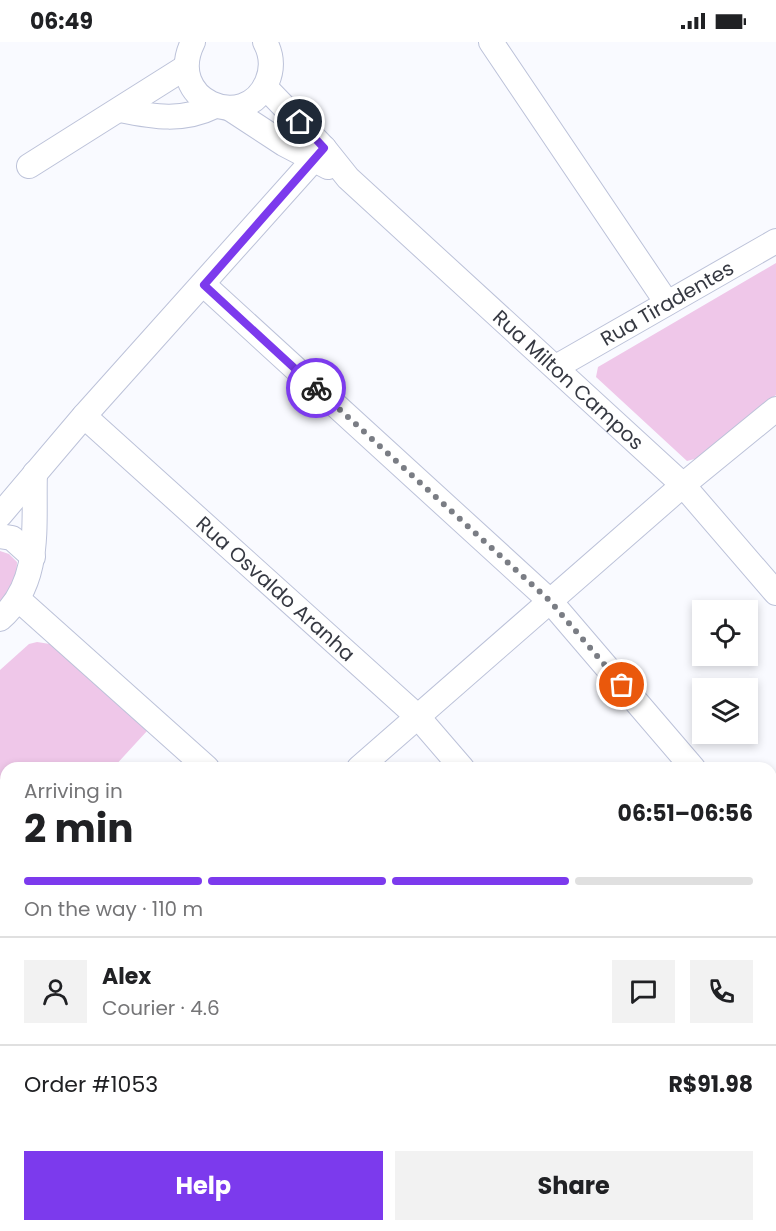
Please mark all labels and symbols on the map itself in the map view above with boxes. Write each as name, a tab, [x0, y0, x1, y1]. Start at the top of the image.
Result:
pin	[274, 96, 325, 147]
street label: Rua Tiradentes	[595, 254, 739, 353]
street label: Rua Milton Campos	[487, 303, 650, 456]
courier	[286, 358, 346, 418]
street label: Rua Osvaldo Aranha	[190, 510, 361, 668]
pin	[596, 659, 647, 710]

